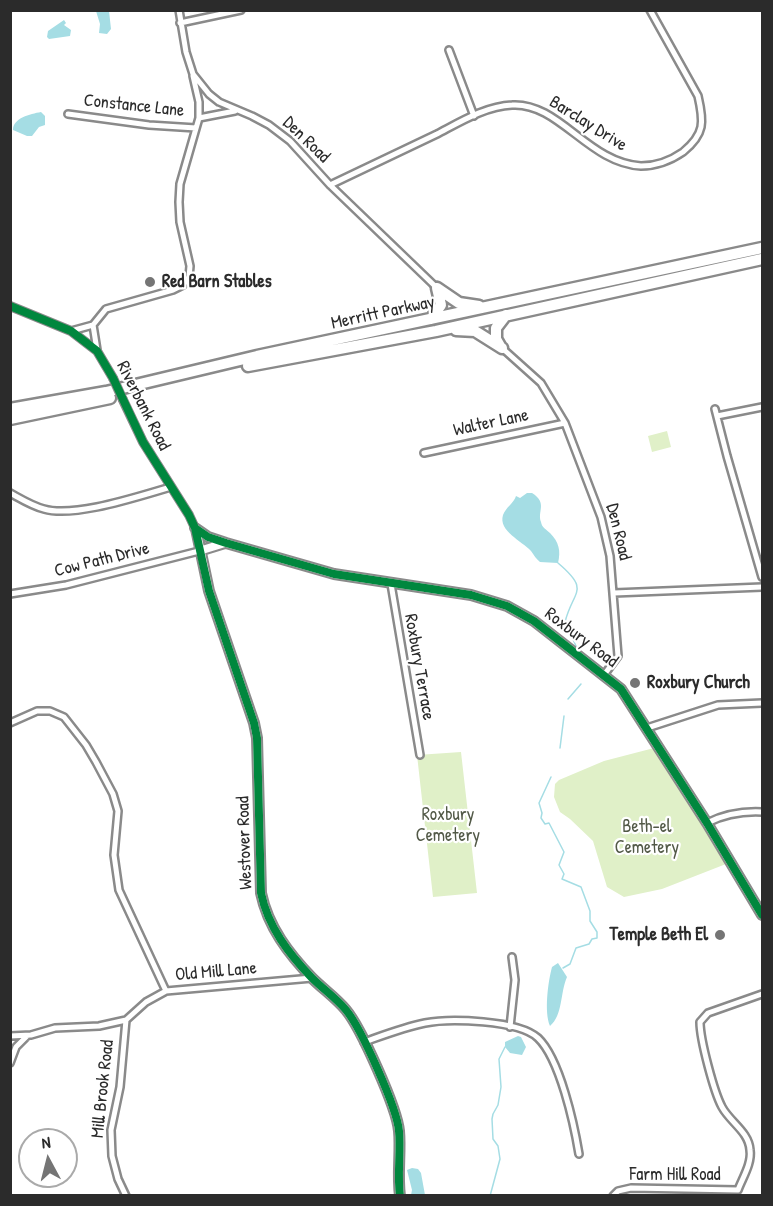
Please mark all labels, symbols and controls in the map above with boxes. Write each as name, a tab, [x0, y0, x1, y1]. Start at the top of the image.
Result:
street label: Constance Lane	[83, 90, 185, 122]
street label: Barclay Drive	[545, 92, 631, 156]
street label: Den Road	[278, 112, 334, 168]
place label: Red Barn Stables	[162, 271, 272, 293]
marker: Red Barn Stables	[143, 275, 157, 289]
street label: Merritt Parkway	[329, 291, 437, 335]
street label: Riverbank Road	[111, 358, 175, 454]
street label: Walter Lane	[451, 404, 531, 442]
street label: Den Road	[601, 501, 635, 563]
street label: Cow Path Drive	[52, 538, 152, 582]
street label: Roxbury Road	[540, 603, 622, 673]
street label: Roxbury Terrace	[399, 612, 439, 722]
place label: Roxbury Church	[647, 672, 750, 694]
marker: Roxbury Church	[628, 676, 642, 690]
street label: Westover Road	[233, 796, 257, 890]
park label: Roxbury Cemetery	[416, 804, 480, 846]
park label: Beth-el Cemetery	[615, 816, 679, 858]
place label: Temple Beth El	[609, 924, 708, 946]
marker: Temple Beth El	[713, 928, 727, 942]
street label: Old Mill Lane	[174, 958, 258, 986]
street label: Mill Brook Road	[87, 1039, 119, 1139]
north arrow	[18, 1128, 78, 1188]
text: N	[40, 1131, 52, 1154]
street label: Farm Hill Road	[630, 1164, 720, 1186]

